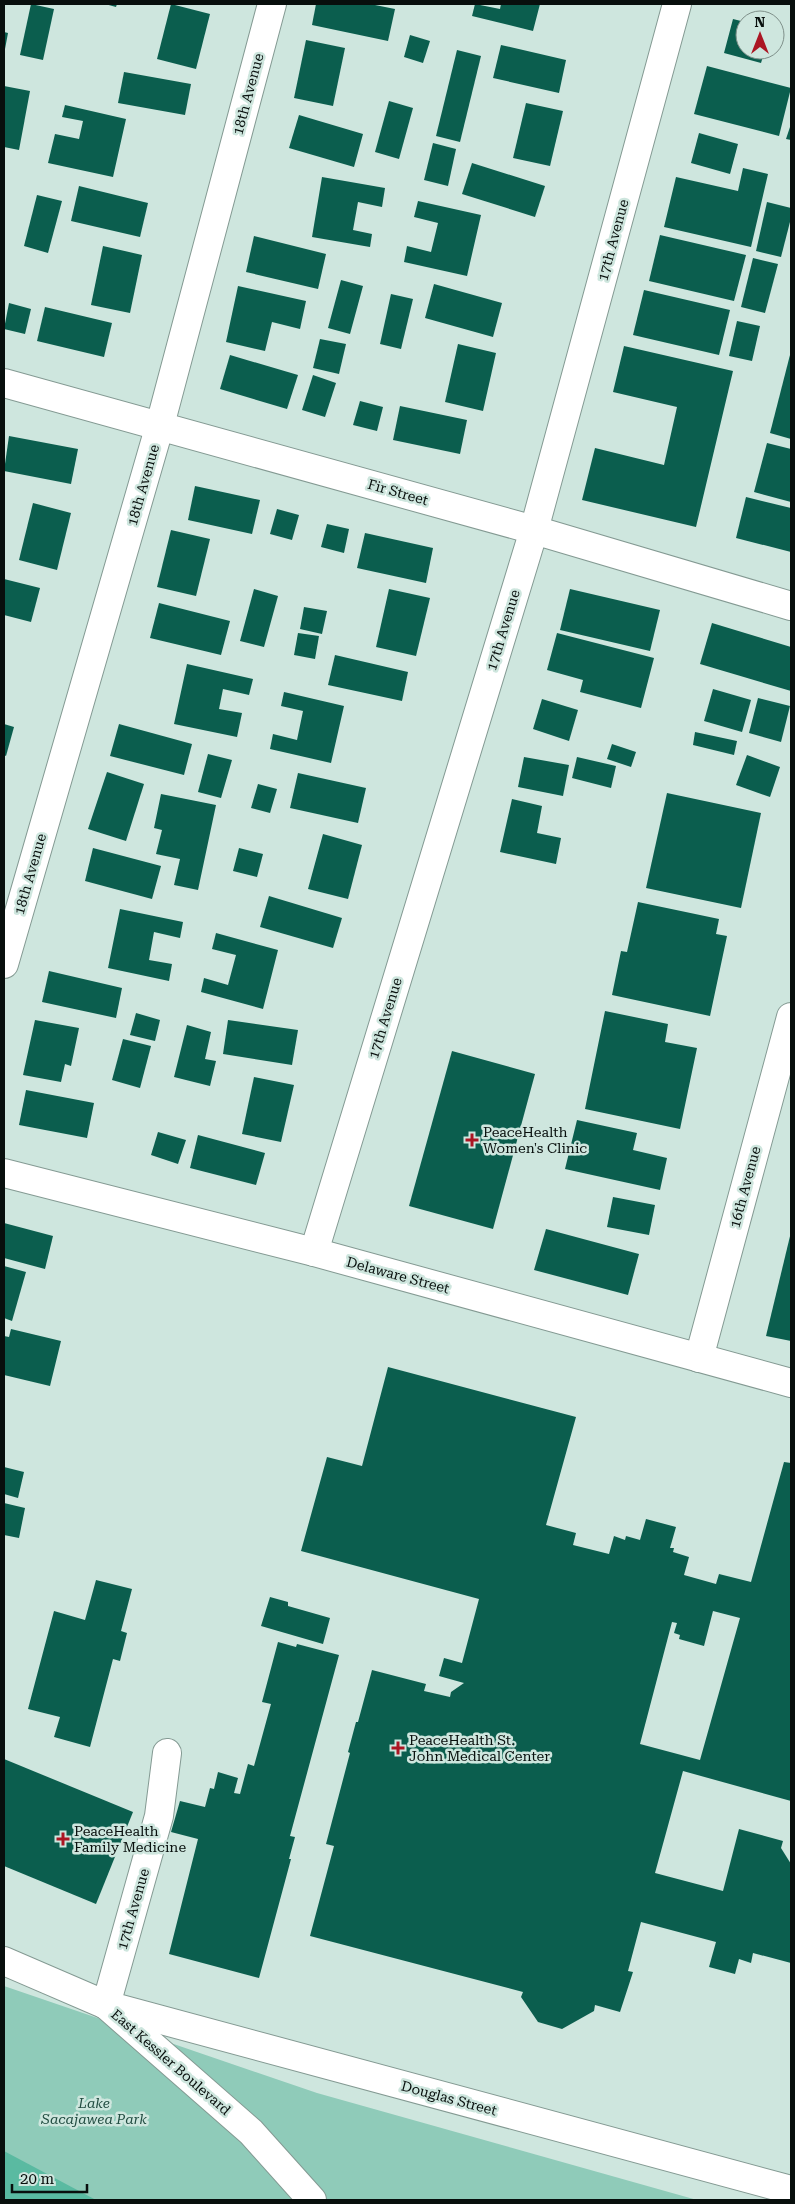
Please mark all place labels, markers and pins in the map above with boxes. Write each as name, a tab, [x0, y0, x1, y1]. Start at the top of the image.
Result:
place label: PeaceHealth Women's Clinic	[483, 1124, 587, 1156]
marker: PeaceHealth Women's Clinic	[465, 1133, 479, 1147]
place label: PeaceHealth St. John Medical Center	[409, 1732, 550, 1764]
marker: PeaceHealth St. John Medical Center	[391, 1741, 405, 1755]
place label: PeaceHealth Family Medicine	[74, 1823, 186, 1855]
marker: PeaceHealth Family Medicine	[56, 1832, 70, 1846]

